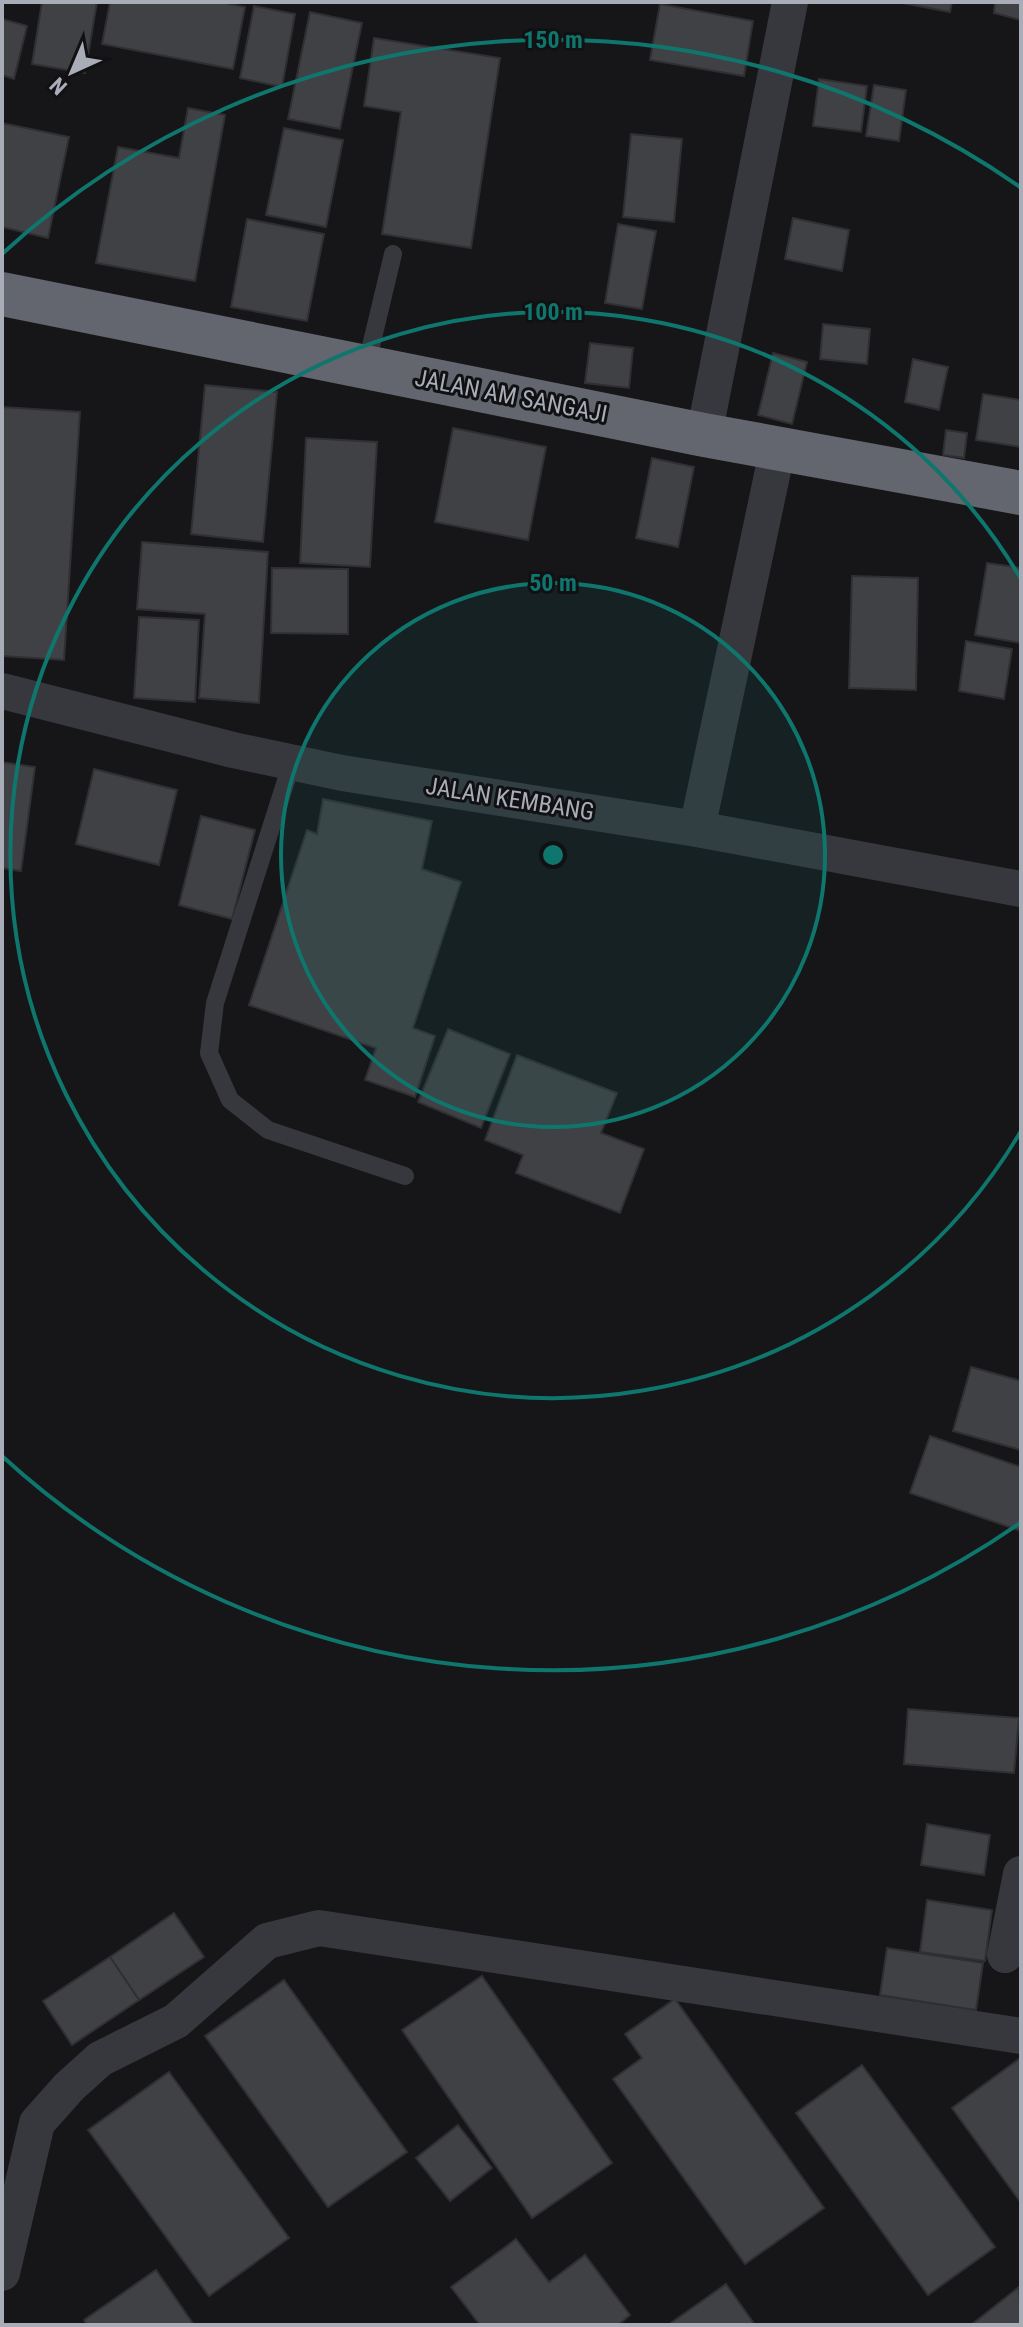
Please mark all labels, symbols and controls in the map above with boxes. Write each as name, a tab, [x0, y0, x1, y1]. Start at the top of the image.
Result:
text: 150 m	[523, 26, 583, 54]
north arrow	[32, 32, 112, 112]
text: N	[45, 72, 72, 100]
text: 100 m	[523, 298, 583, 326]
street label: JALAN AM SANGAJI	[412, 364, 610, 428]
text: 50 m	[529, 569, 577, 597]
street label: JALAN KEMBANG	[424, 772, 596, 826]
centre of rings	[539, 841, 567, 869]

